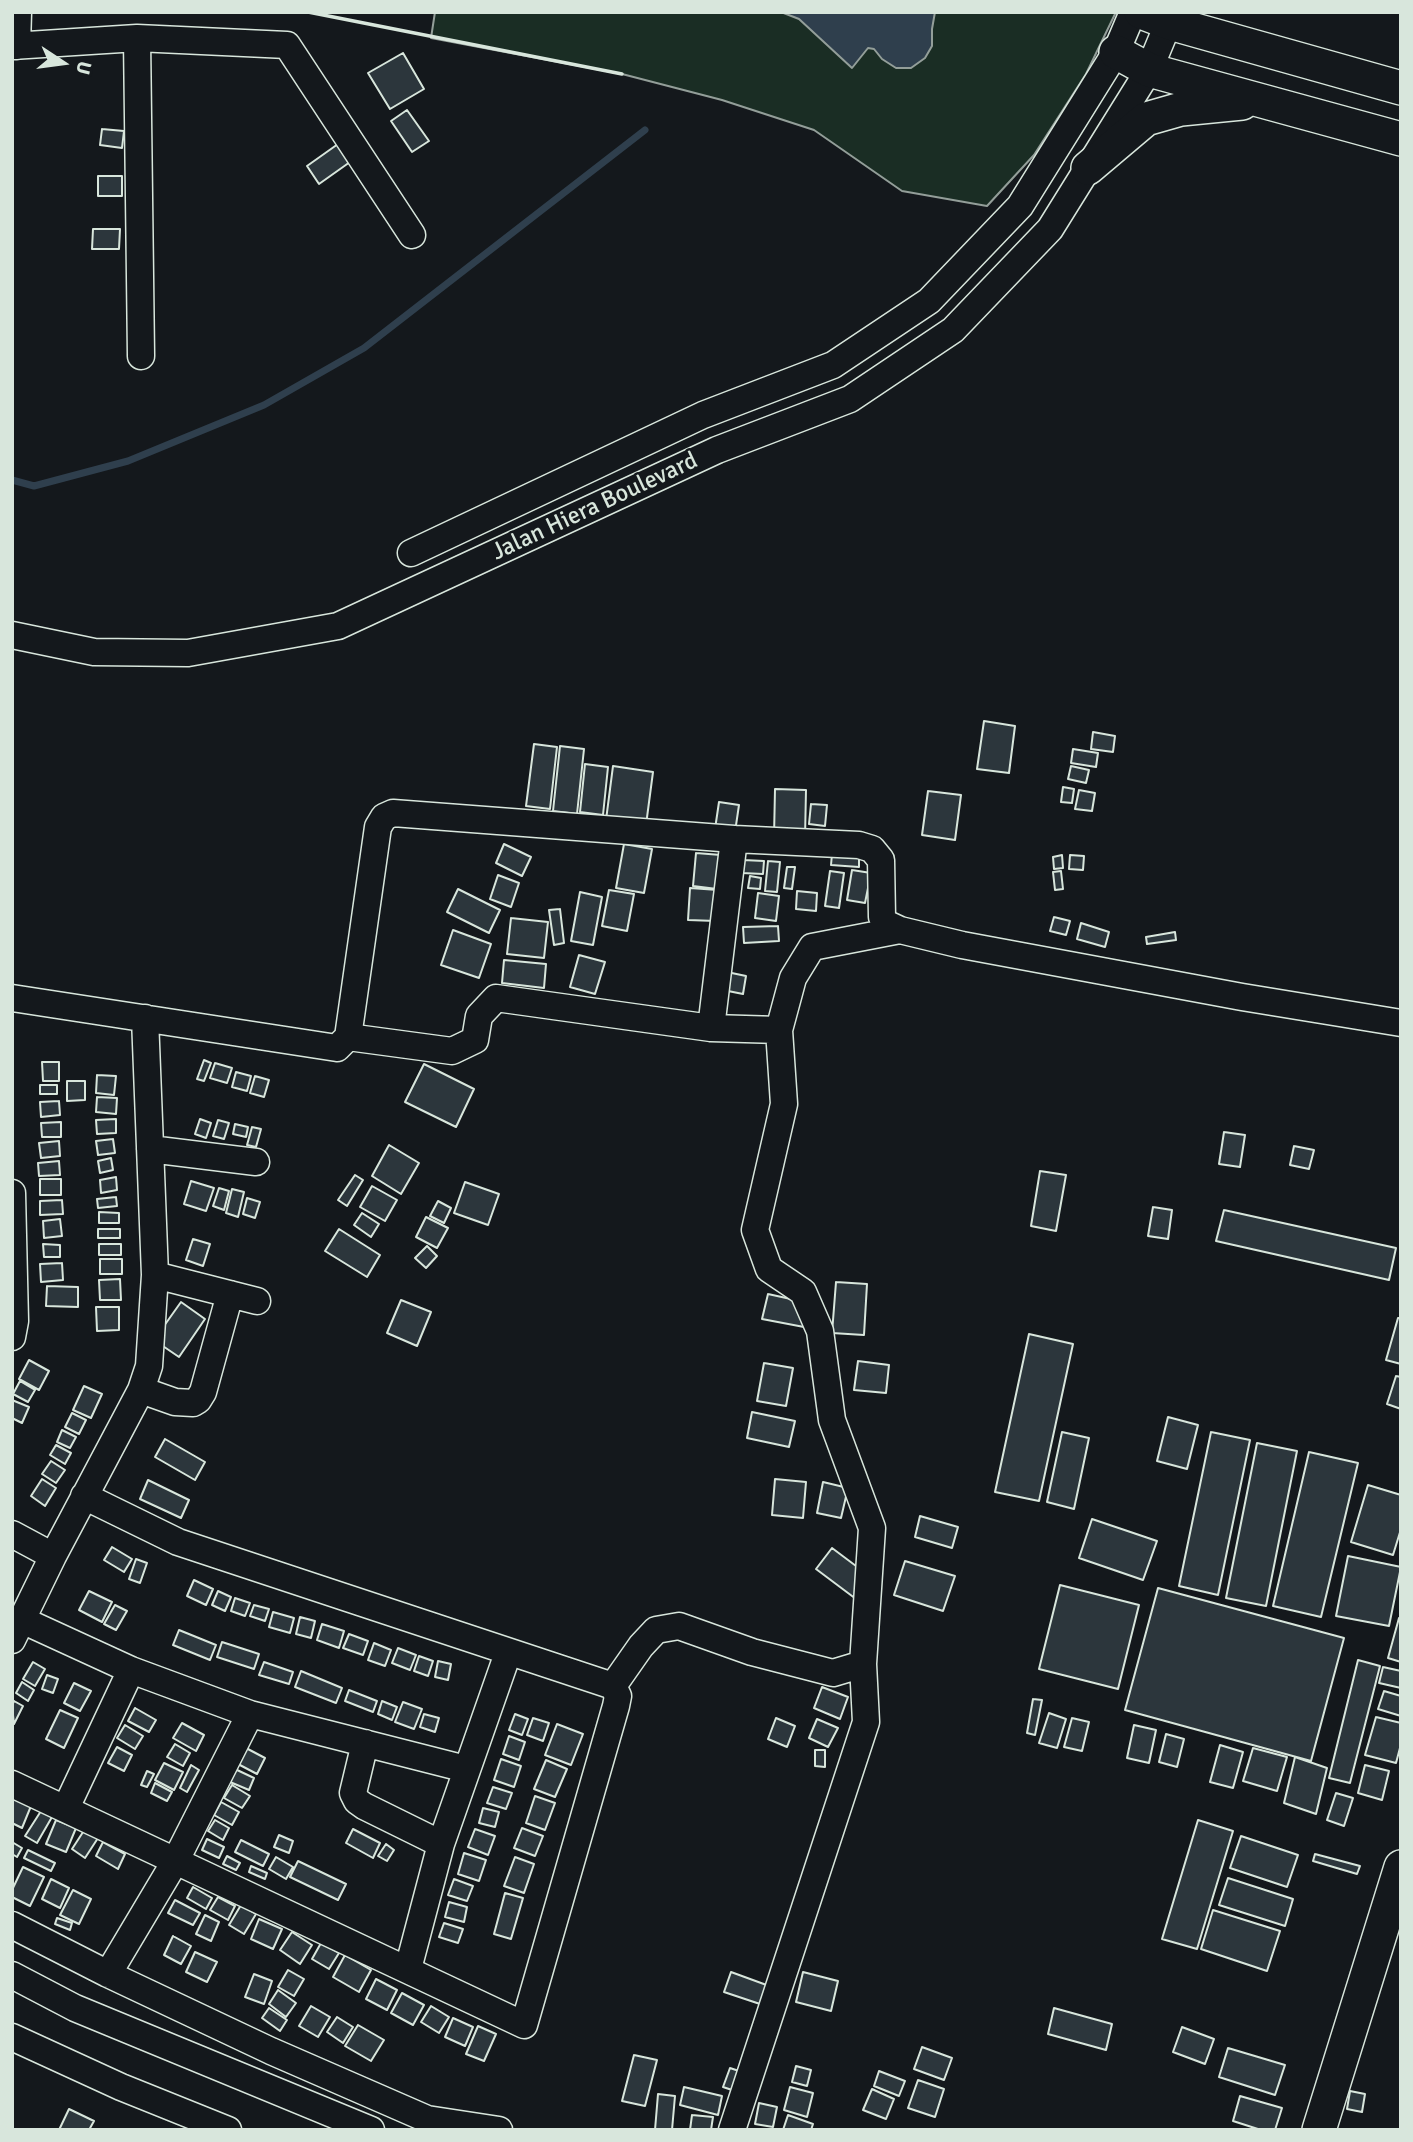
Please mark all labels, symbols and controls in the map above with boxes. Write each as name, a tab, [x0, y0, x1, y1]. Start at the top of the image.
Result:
north arrow	[28, 28, 98, 98]
text: U	[70, 59, 97, 77]
street label: Jalan Hiera Boulevard	[488, 447, 702, 567]

